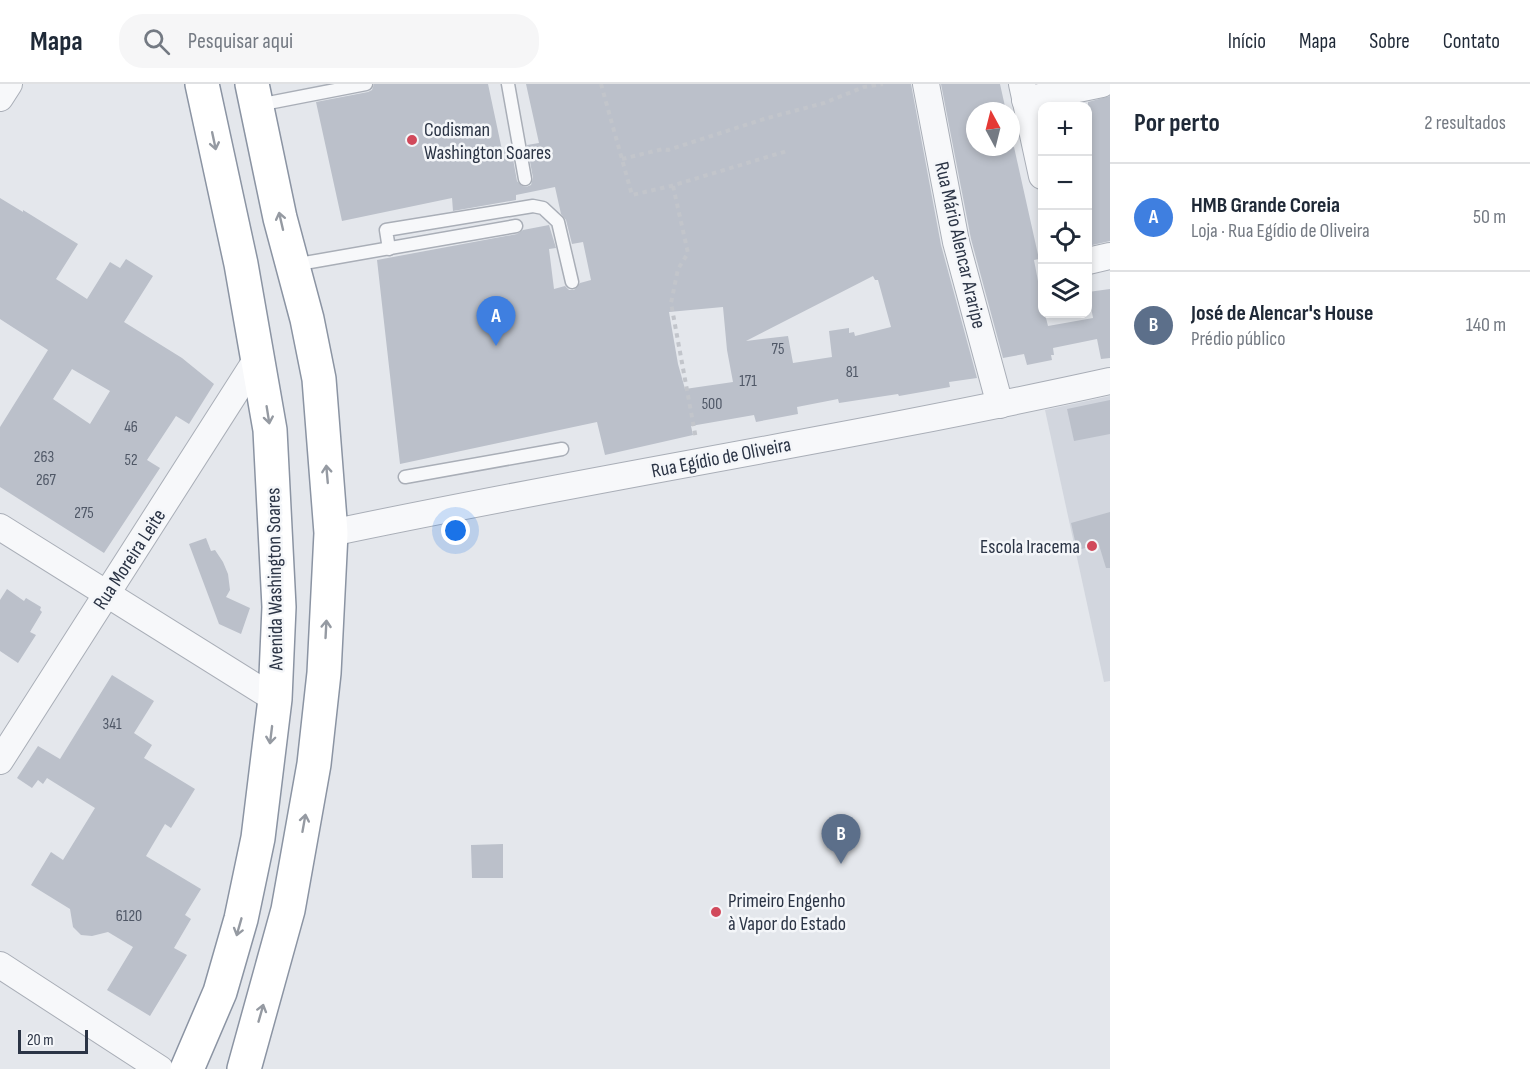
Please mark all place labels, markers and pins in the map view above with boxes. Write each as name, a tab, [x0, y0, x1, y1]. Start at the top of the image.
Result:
place label: Codisman Washington Soares	[424, 118, 551, 165]
marker: Codisman Washington Soares	[405, 133, 419, 147]
pin: A	[476, 296, 516, 346]
place label: Escola Iracema	[980, 535, 1080, 559]
marker: Escola Iracema	[1085, 539, 1099, 553]
pin: B	[822, 814, 860, 864]
place label: Primeiro Engenho à Vapor do Estado	[728, 889, 846, 936]
marker: Primeiro Engenho à Vapor do Estado	[709, 905, 723, 919]

